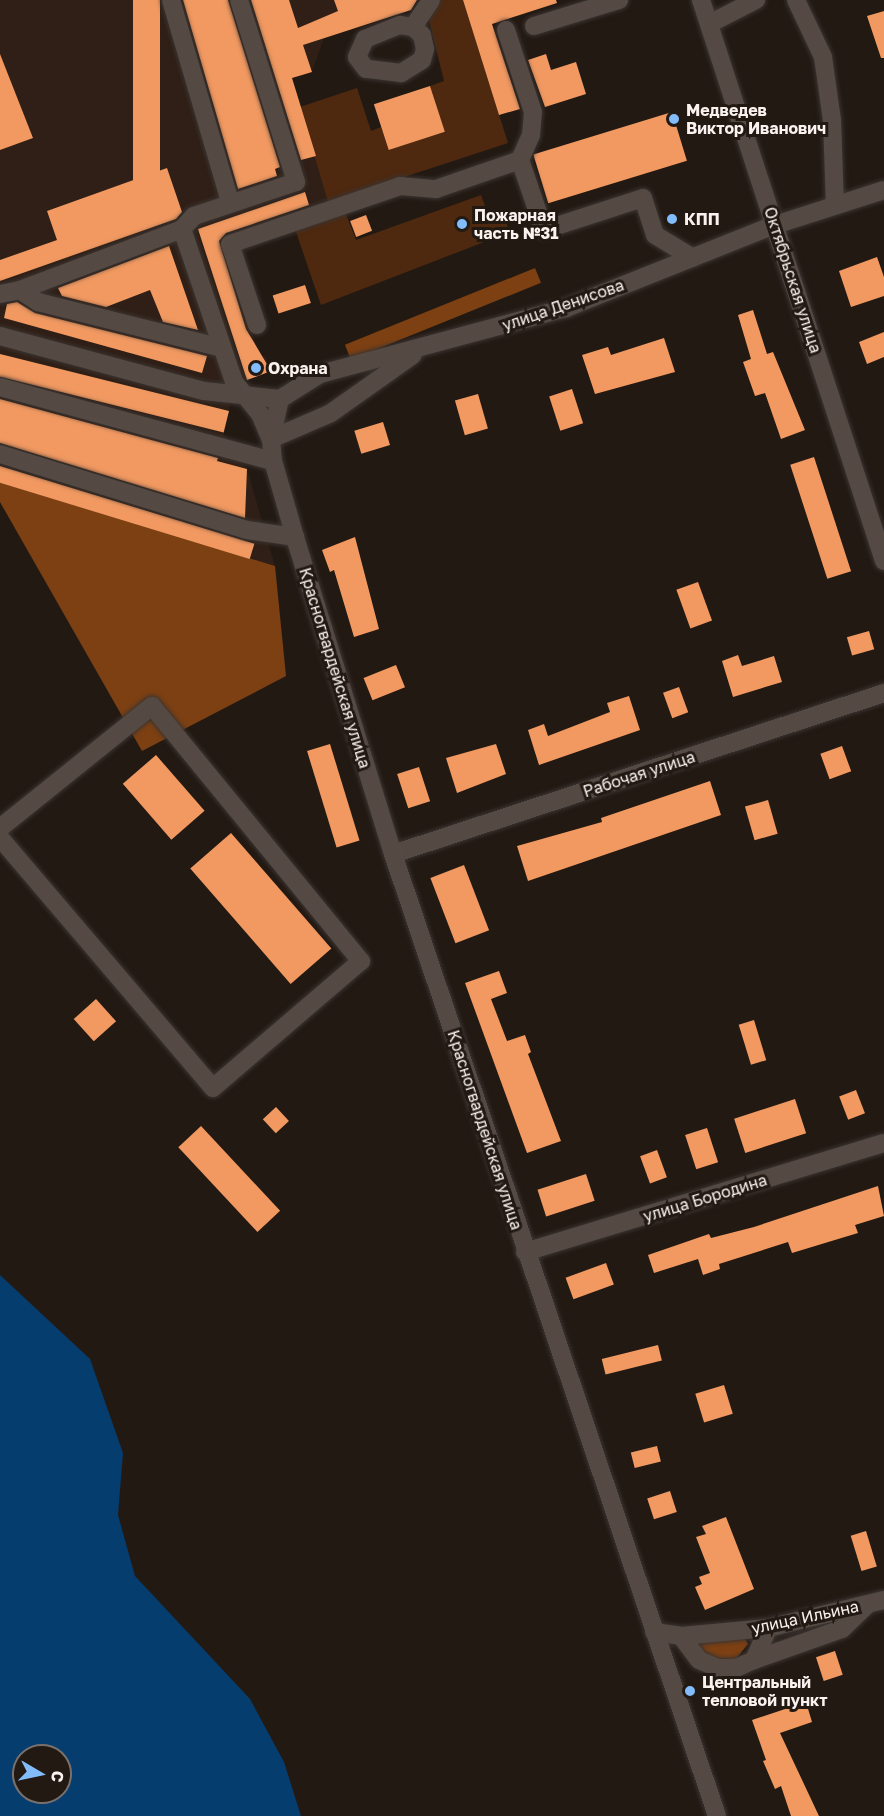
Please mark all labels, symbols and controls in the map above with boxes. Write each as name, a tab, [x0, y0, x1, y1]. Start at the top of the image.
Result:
place label: Медведев Виктор Иванович	[686, 100, 826, 138]
marker: Медведев Виктор Иванович	[667, 112, 681, 126]
street label: Октябрьская улица	[760, 204, 826, 356]
place label: Пожарная часть №31	[474, 205, 559, 243]
place label: КПП	[684, 209, 720, 229]
marker: КПП	[665, 212, 679, 226]
marker: Пожарная часть №31	[455, 217, 469, 231]
street label: улица Денисова	[500, 275, 626, 335]
place label: Охрана	[268, 358, 328, 378]
marker: Охрана	[249, 361, 263, 375]
street label: Красногвардейская улица	[295, 565, 375, 771]
street label: Рабочая улица	[581, 747, 697, 801]
street label: Красногвардейская улица	[444, 1028, 526, 1232]
street label: улица Бородина	[641, 1170, 769, 1226]
street label: улица Ильина	[750, 1596, 860, 1638]
place label: Центральный тепловой пункт	[702, 1672, 828, 1710]
marker: Центральный тепловой пункт	[683, 1684, 697, 1698]
north arrow	[12, 1744, 72, 1804]
text: С	[47, 1769, 69, 1784]

